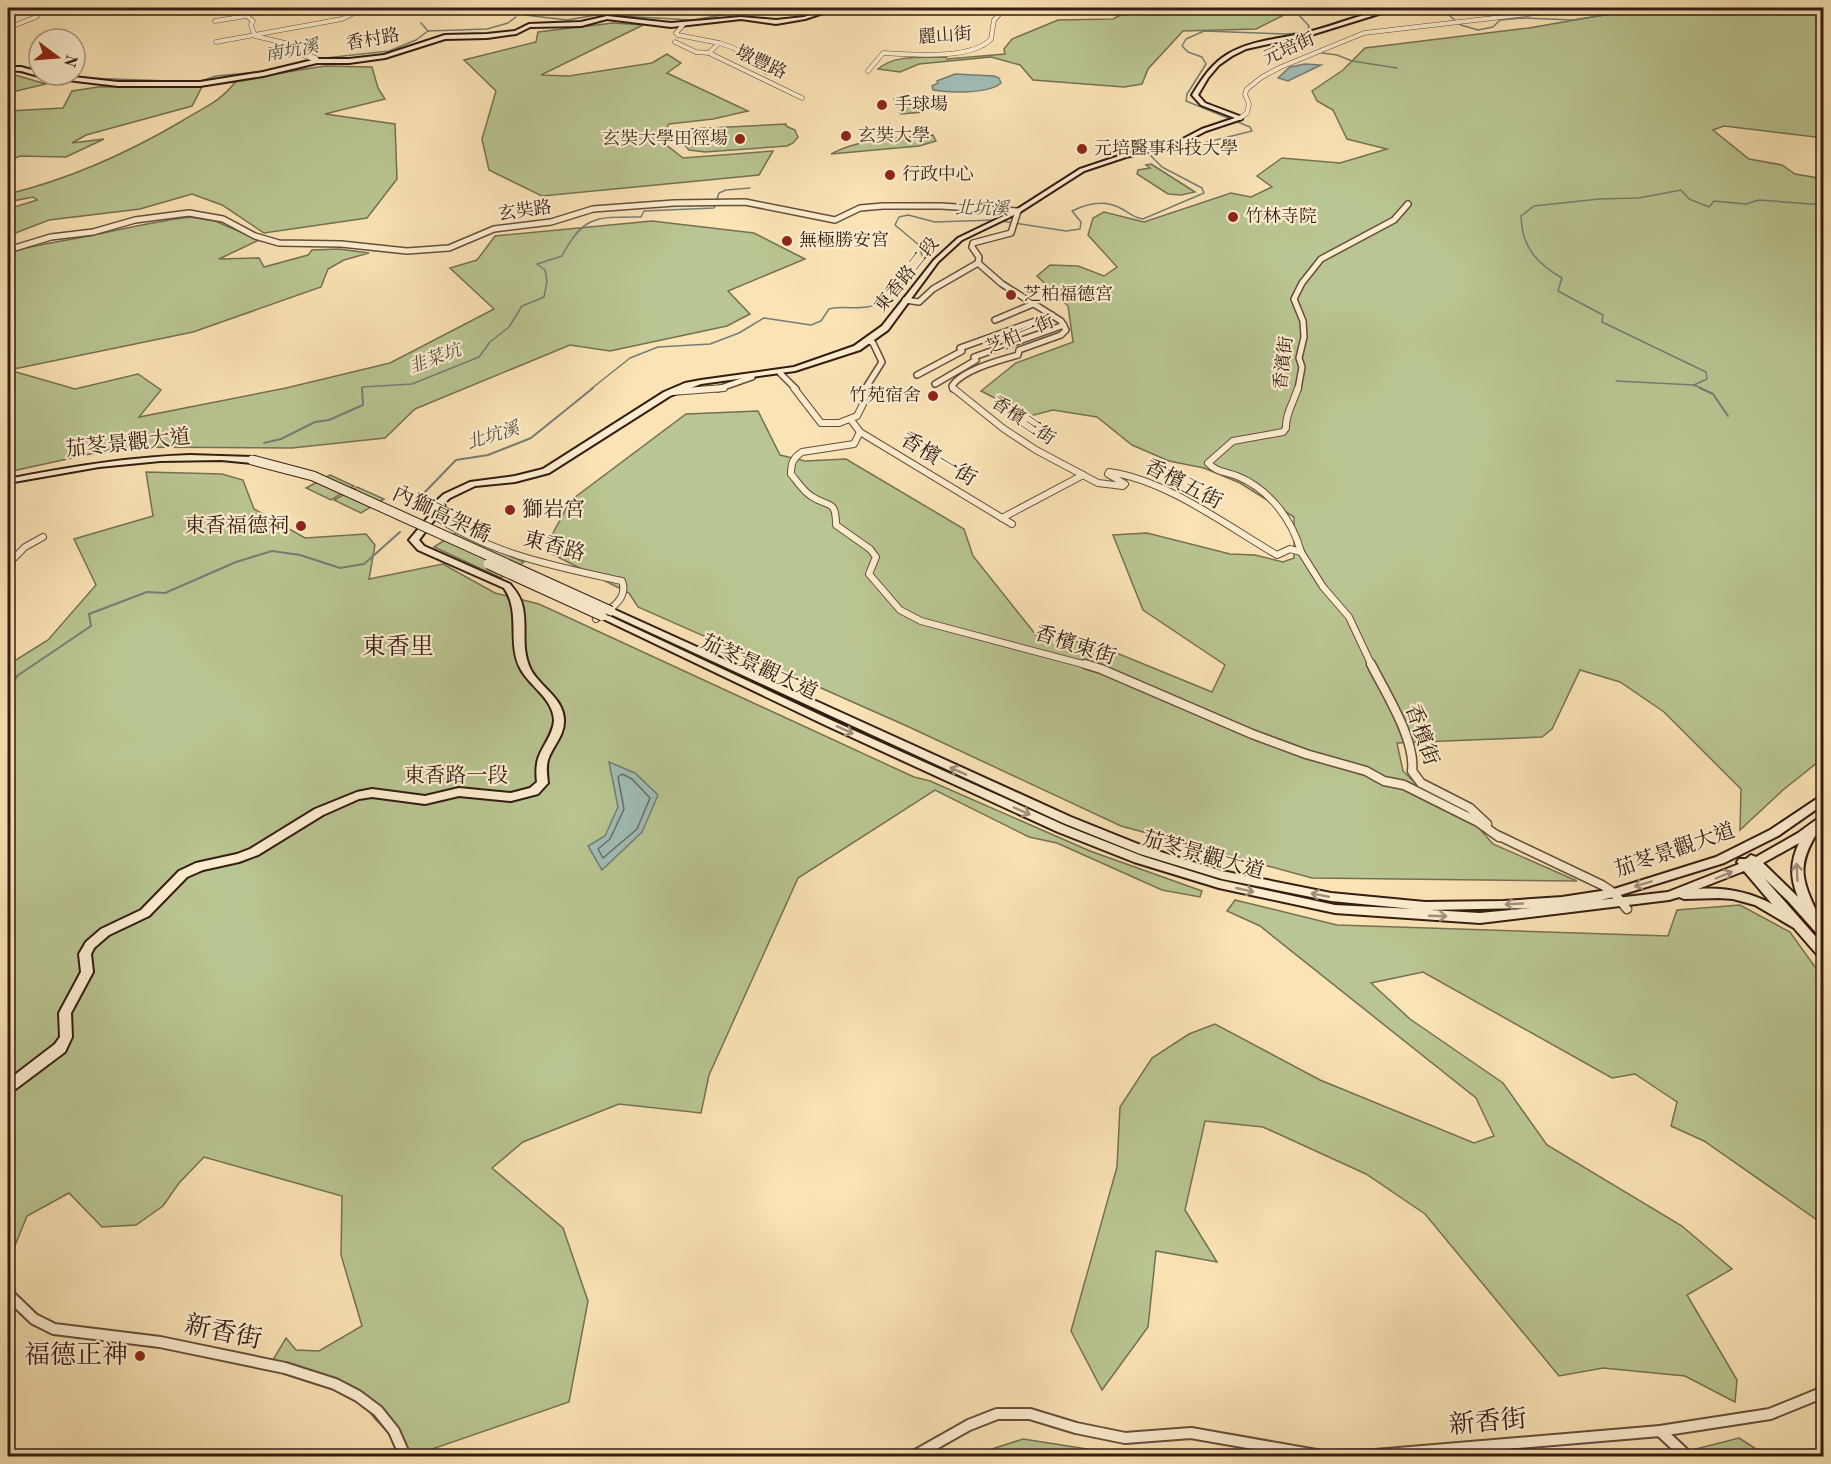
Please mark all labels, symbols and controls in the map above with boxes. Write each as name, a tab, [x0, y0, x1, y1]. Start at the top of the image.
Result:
street label: 香村路	[345, 24, 401, 54]
street label: 麗山街	[917, 24, 973, 47]
north arrow	[27, 27, 87, 87]
street label: 元培街	[1260, 28, 1317, 68]
water label: 南坑溪	[264, 35, 322, 65]
street label: 墩豐路	[733, 42, 790, 83]
text: N	[60, 52, 79, 69]
place label: 手球場	[894, 94, 948, 114]
marker: 手球場	[875, 98, 889, 112]
place label: 玄奘大學	[858, 125, 930, 145]
place label: 玄奘大學田徑場	[602, 128, 728, 148]
marker: 玄奘大學	[839, 129, 853, 143]
marker: 玄奘大學田徑場	[733, 132, 747, 146]
place label: 元培醫事科技大學	[1094, 138, 1238, 158]
marker: 元培醫事科技大學	[1075, 142, 1089, 156]
place label: 行政中心	[902, 164, 974, 184]
marker: 行政中心	[883, 168, 897, 182]
street label: 玄奘路	[497, 196, 553, 224]
water label: 北坑溪	[955, 198, 1011, 219]
place label: 竹林寺院	[1245, 206, 1317, 226]
marker: 竹林寺院	[1226, 210, 1240, 224]
place label: 無極勝安宮	[799, 230, 889, 250]
street label: 東香路二段	[870, 233, 942, 316]
marker: 無極勝安宮	[780, 234, 794, 248]
place label: 芝柏福德宮	[1023, 284, 1113, 304]
marker: 芝柏福德宮	[1004, 288, 1018, 302]
street label: 芝柏一街	[983, 311, 1057, 357]
street label: 香濱街	[1270, 335, 1296, 391]
water label: 韭菜坑	[406, 338, 466, 377]
place label: 竹苑宿舍	[849, 385, 921, 405]
marker: 竹苑宿舍	[926, 389, 940, 403]
street label: 香檳三街	[988, 392, 1059, 449]
water label: 北坑溪	[464, 417, 523, 453]
street label: 茄苳景觀大道	[64, 425, 192, 461]
street label: 香檳一街	[897, 428, 980, 491]
street label: 香檳五街	[1141, 455, 1226, 513]
street label: 內獅高架橋	[389, 481, 494, 547]
place label: 獅岩宮	[522, 498, 585, 521]
marker: 獅岩宮	[503, 503, 517, 517]
place label: 東香福德祠	[184, 514, 289, 537]
marker: 東香福德祠	[294, 519, 308, 533]
street label: 東香路	[521, 527, 588, 565]
street label: 香檳東街	[1032, 621, 1119, 669]
street label: 茄苳景觀大道	[697, 630, 821, 704]
district label: 東香里	[362, 633, 434, 660]
street label: 香檳街	[1401, 701, 1443, 768]
one-way arrow	[835, 725, 853, 736]
street label: 東香路一段	[404, 764, 509, 787]
one-way arrow	[950, 764, 968, 776]
one-way arrow	[1013, 805, 1031, 817]
street label: 茄苳景觀大道	[1611, 819, 1738, 881]
street label: 茄苳景觀大道	[1140, 827, 1267, 883]
one-way arrow	[1792, 863, 1803, 883]
one-way arrow	[1714, 869, 1732, 880]
one-way arrow	[1634, 879, 1653, 890]
one-way arrow	[1235, 885, 1254, 897]
one-way arrow	[1311, 889, 1330, 900]
one-way arrow	[1505, 898, 1525, 909]
one-way arrow	[1427, 911, 1447, 922]
street label: 新香街	[182, 1310, 264, 1354]
place label: 福德正神	[24, 1341, 128, 1369]
marker: 福德正神	[133, 1349, 147, 1363]
street label: 新香街	[1448, 1405, 1528, 1439]

